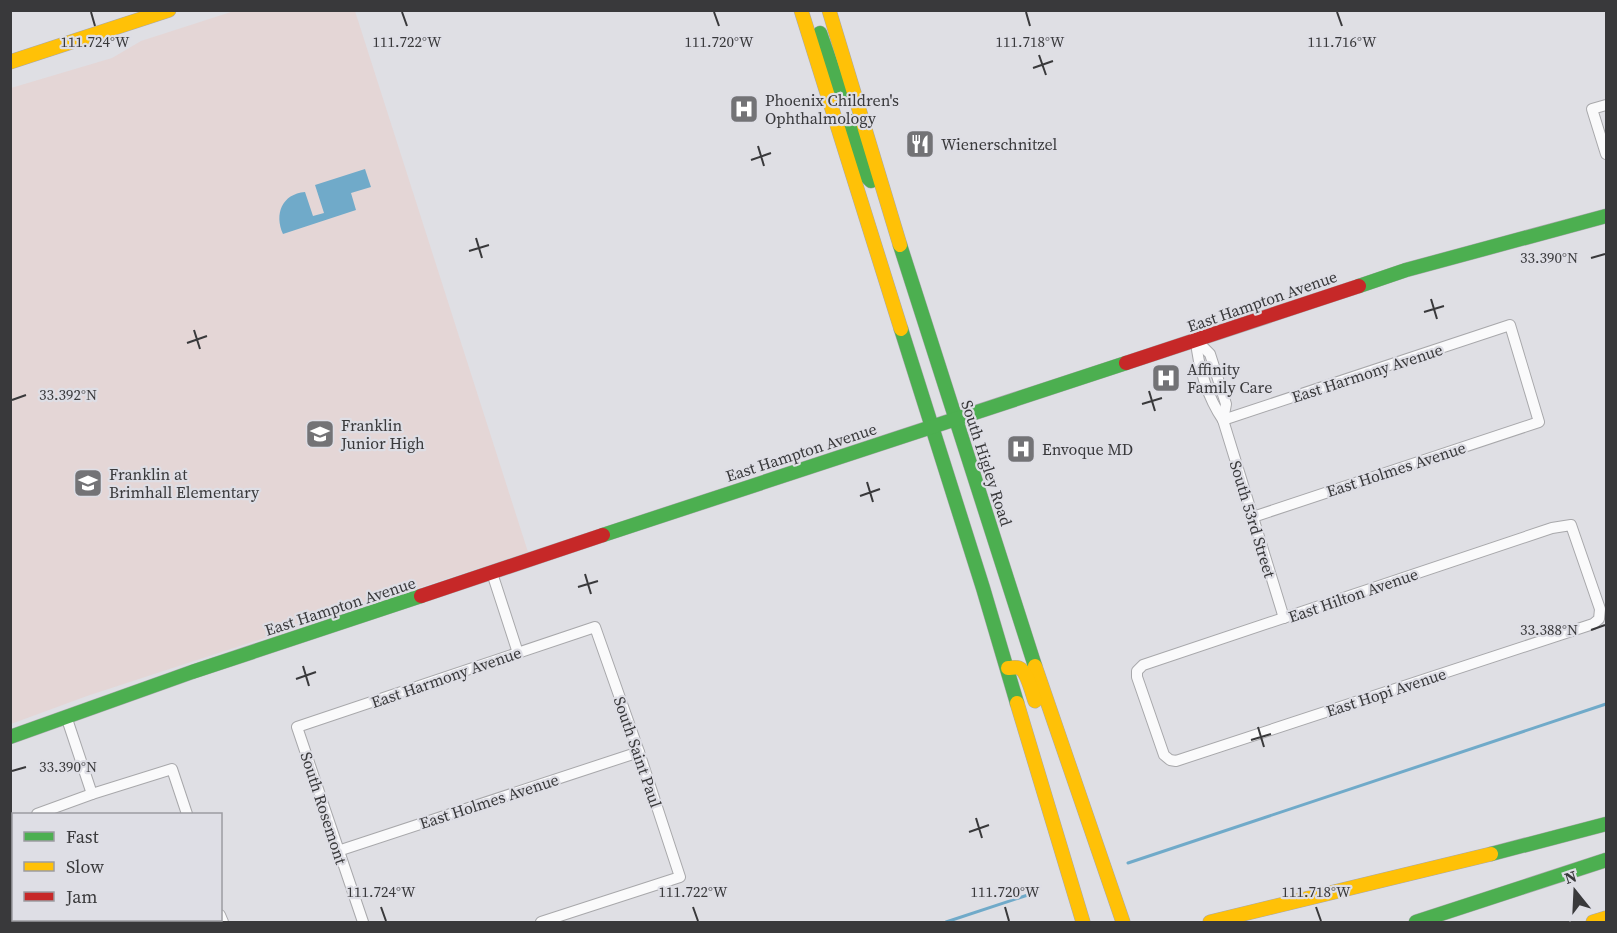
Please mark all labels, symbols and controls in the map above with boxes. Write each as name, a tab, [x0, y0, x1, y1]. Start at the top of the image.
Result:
text: 111.724°W	[61, 31, 130, 52]
text: 111.722°W	[373, 31, 442, 52]
text: 111.720°W	[685, 31, 754, 52]
text: 111.718°W	[996, 31, 1065, 52]
text: 111.716°W	[1308, 31, 1377, 52]
place label: Phoenix Children's Ophthalmology	[765, 89, 899, 129]
hospital icon: Phoenix Children's Ophthalmology	[728, 93, 760, 125]
restaurant icon: Wienerschnitzel	[904, 128, 936, 160]
place label: Wienerschnitzel	[941, 133, 1058, 155]
text: 33.390°N	[1520, 247, 1578, 268]
street label: East Hampton Avenue	[1184, 265, 1340, 337]
street label: East Harmony Avenue	[1289, 338, 1445, 408]
place label: Affinity Family Care	[1187, 358, 1272, 398]
hospital icon: Affinity Family Care	[1150, 362, 1182, 394]
text: 33.392°N	[39, 384, 97, 405]
street label: South Higley Road	[956, 397, 1018, 529]
place label: Franklin Junior High	[340, 414, 425, 454]
street label: East Hampton Avenue	[723, 417, 879, 487]
school or university icon: Franklin Junior High	[304, 418, 336, 450]
hospital icon: Envoque MD	[1005, 433, 1037, 465]
street label: East Holmes Avenue	[1324, 436, 1468, 502]
place label: Envoque MD	[1042, 438, 1133, 460]
street label: South 53rd Street	[1225, 458, 1282, 581]
place label: Franklin at Brimhall Elementary	[109, 463, 260, 503]
school or university icon: Franklin at Brimhall Elementary	[72, 467, 104, 499]
street label: East Hilton Avenue	[1285, 563, 1421, 627]
street label: East Hampton Avenue	[262, 571, 418, 641]
text: 33.388°N	[1520, 619, 1578, 640]
street label: East Harmony Avenue	[368, 641, 524, 713]
street label: East Hopi Avenue	[1323, 662, 1449, 722]
street label: South Saint Paul	[609, 694, 667, 811]
street label: South Rosemont	[295, 749, 353, 868]
text: 33.390°N	[39, 756, 97, 777]
street label: East Holmes Avenue	[417, 768, 561, 834]
legend	[12, 813, 222, 921]
text: Fast	[66, 824, 99, 849]
text: Slow	[66, 854, 104, 879]
north arrow	[1545, 861, 1605, 921]
text: N	[1561, 864, 1580, 889]
text: 111.724°W	[347, 881, 416, 902]
text: 111.722°W	[659, 881, 728, 902]
text: 111.720°W	[971, 881, 1040, 902]
text: 111.718°W	[1282, 881, 1351, 902]
text: Jam	[65, 884, 98, 909]

